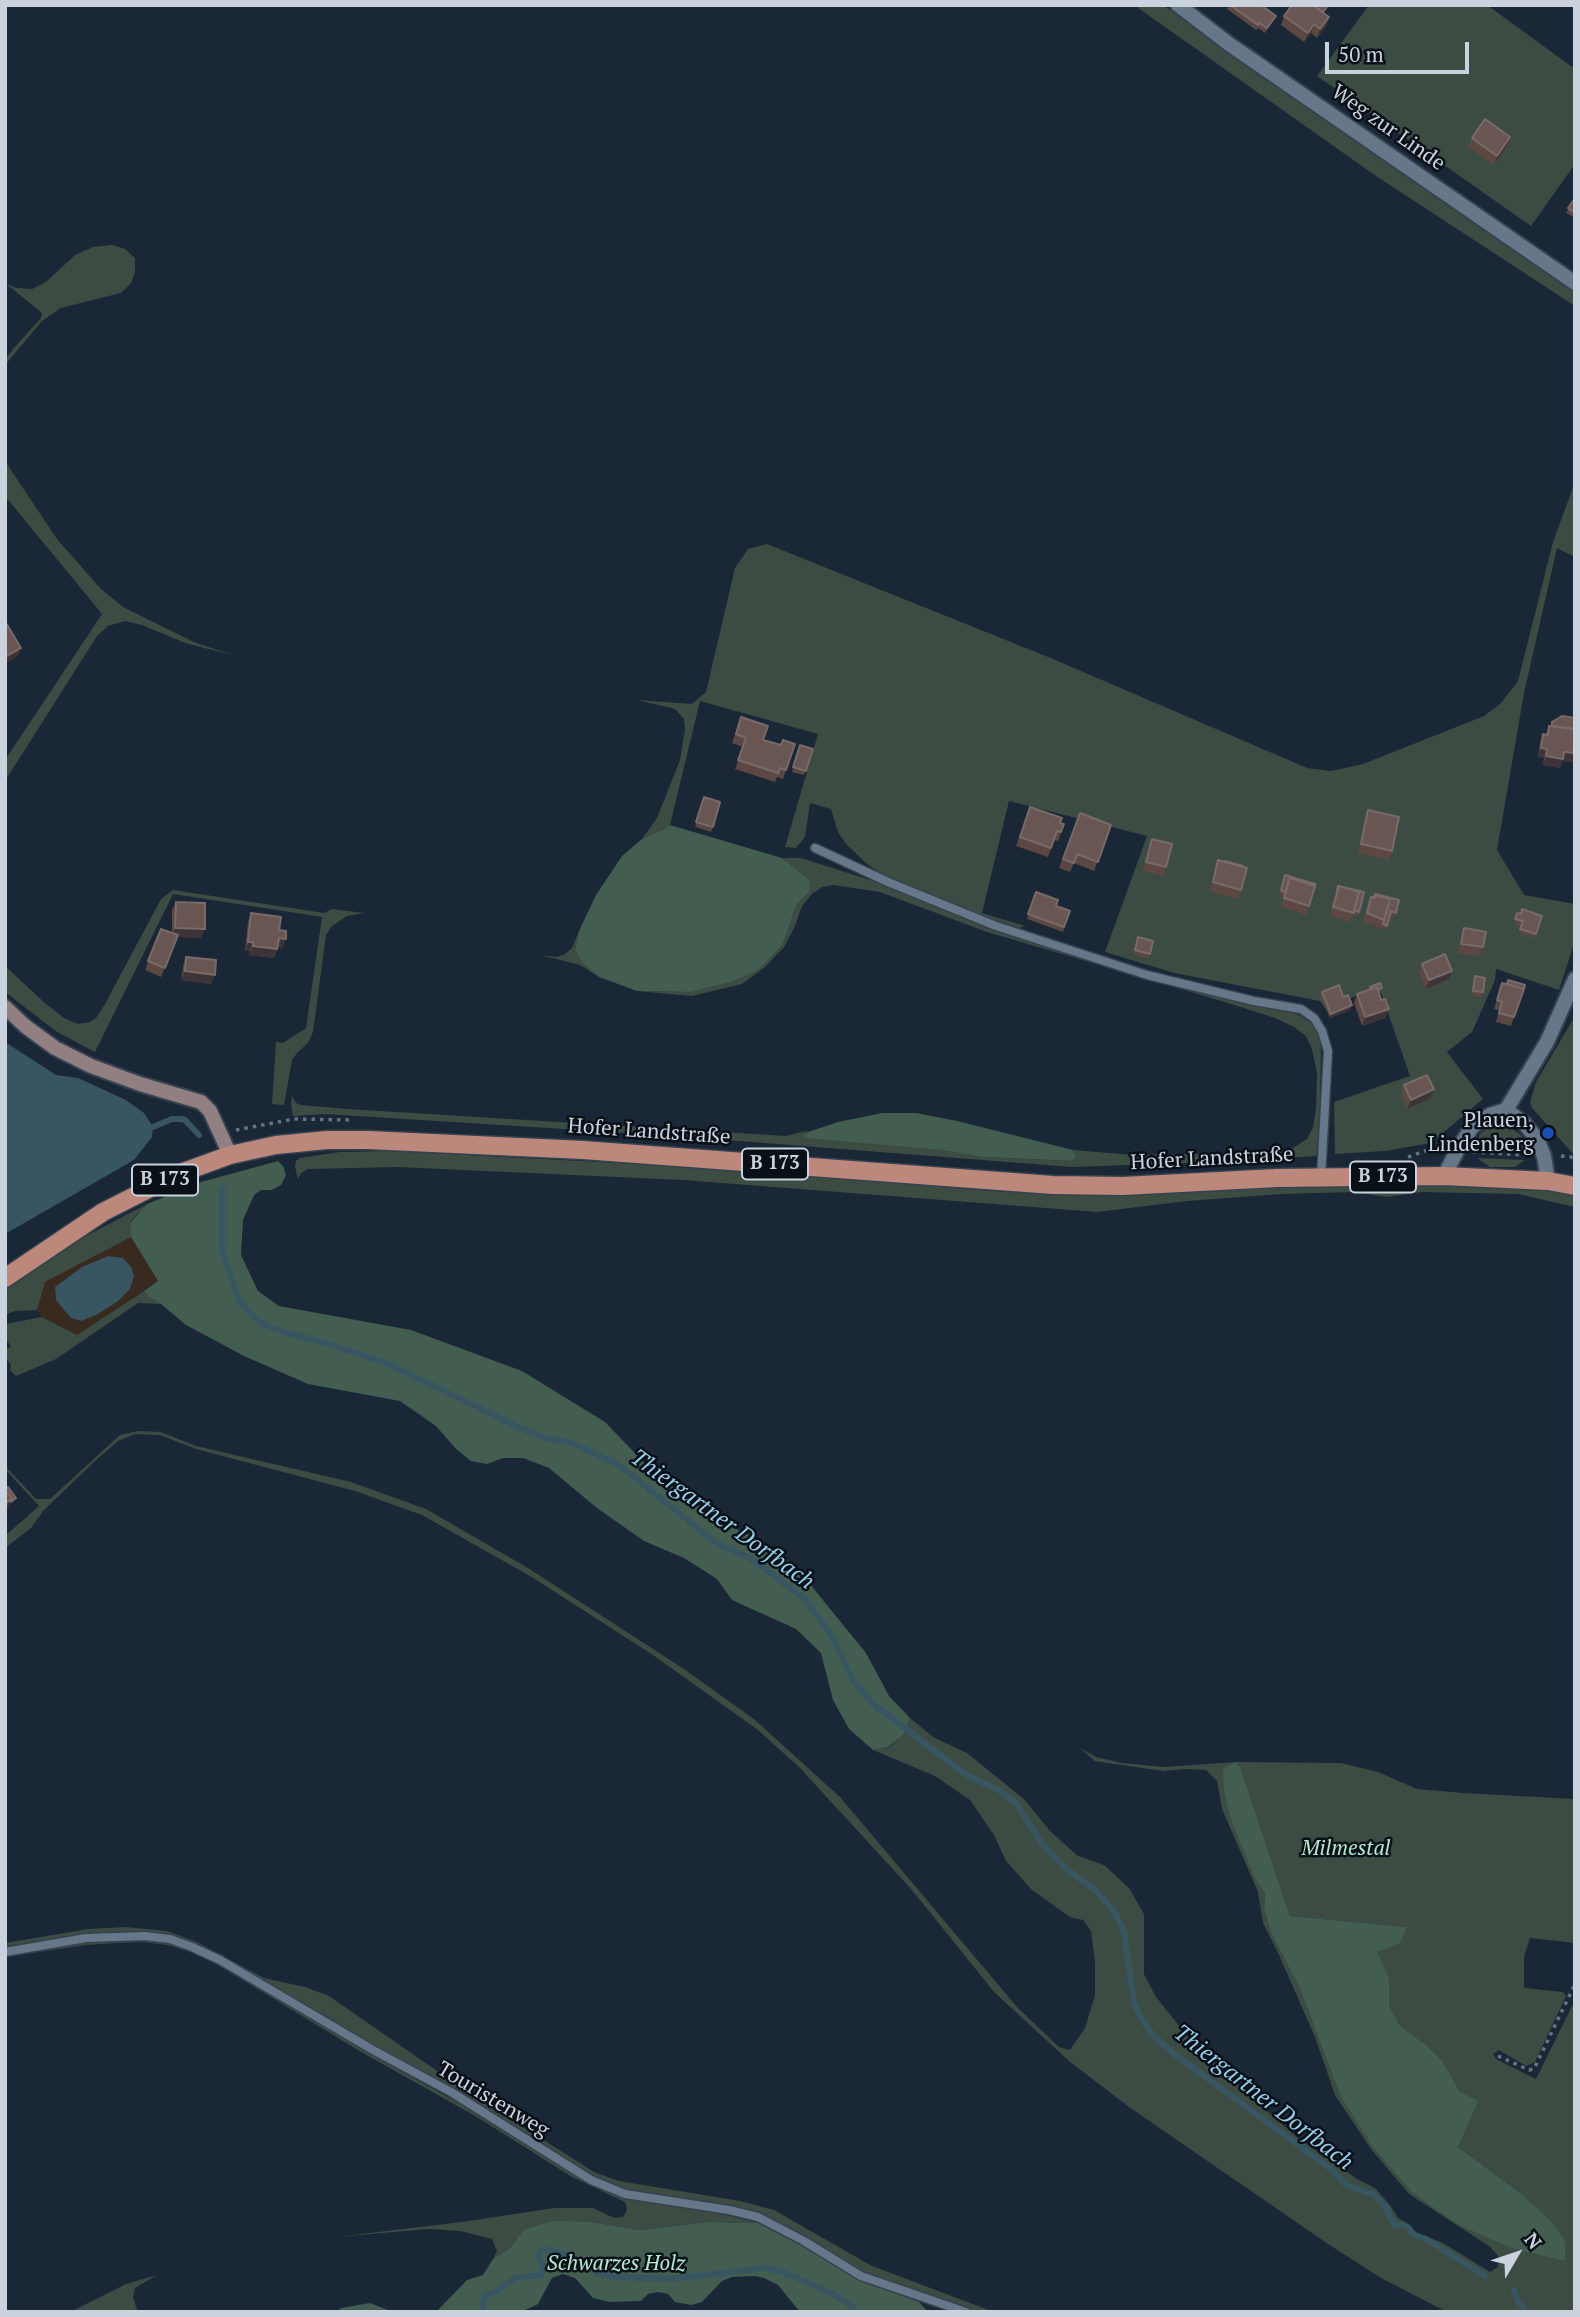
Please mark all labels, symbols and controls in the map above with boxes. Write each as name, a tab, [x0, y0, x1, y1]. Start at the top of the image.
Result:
scale bar	[1328, 28, 1472, 72]
text: 50 m	[1338, 40, 1384, 68]
street label: Weg zur Linde	[1326, 80, 1450, 176]
place label: Plauen, Lindenberg	[1428, 1108, 1534, 1158]
street label: Hofer Landstraße	[567, 1114, 731, 1150]
marker: Plauen, Lindenberg	[1540, 1125, 1556, 1141]
street label: Hofer Landstraße	[1130, 1142, 1294, 1176]
road number: B 173	[742, 1148, 808, 1180]
road number: B 173	[1350, 1162, 1416, 1192]
road number: B 173	[132, 1164, 198, 1196]
water label: Thiergartner Dorfbach	[625, 1444, 819, 1596]
park label: Milmestal	[1302, 1836, 1390, 1862]
water label: Thiergartner Dorfbach	[1168, 2019, 1358, 2177]
street label: Touristenweg	[432, 2057, 554, 2143]
north arrow	[1482, 2219, 1552, 2289]
text: N	[1519, 2227, 1548, 2254]
park label: Schwarzes Holz	[547, 2251, 685, 2277]

